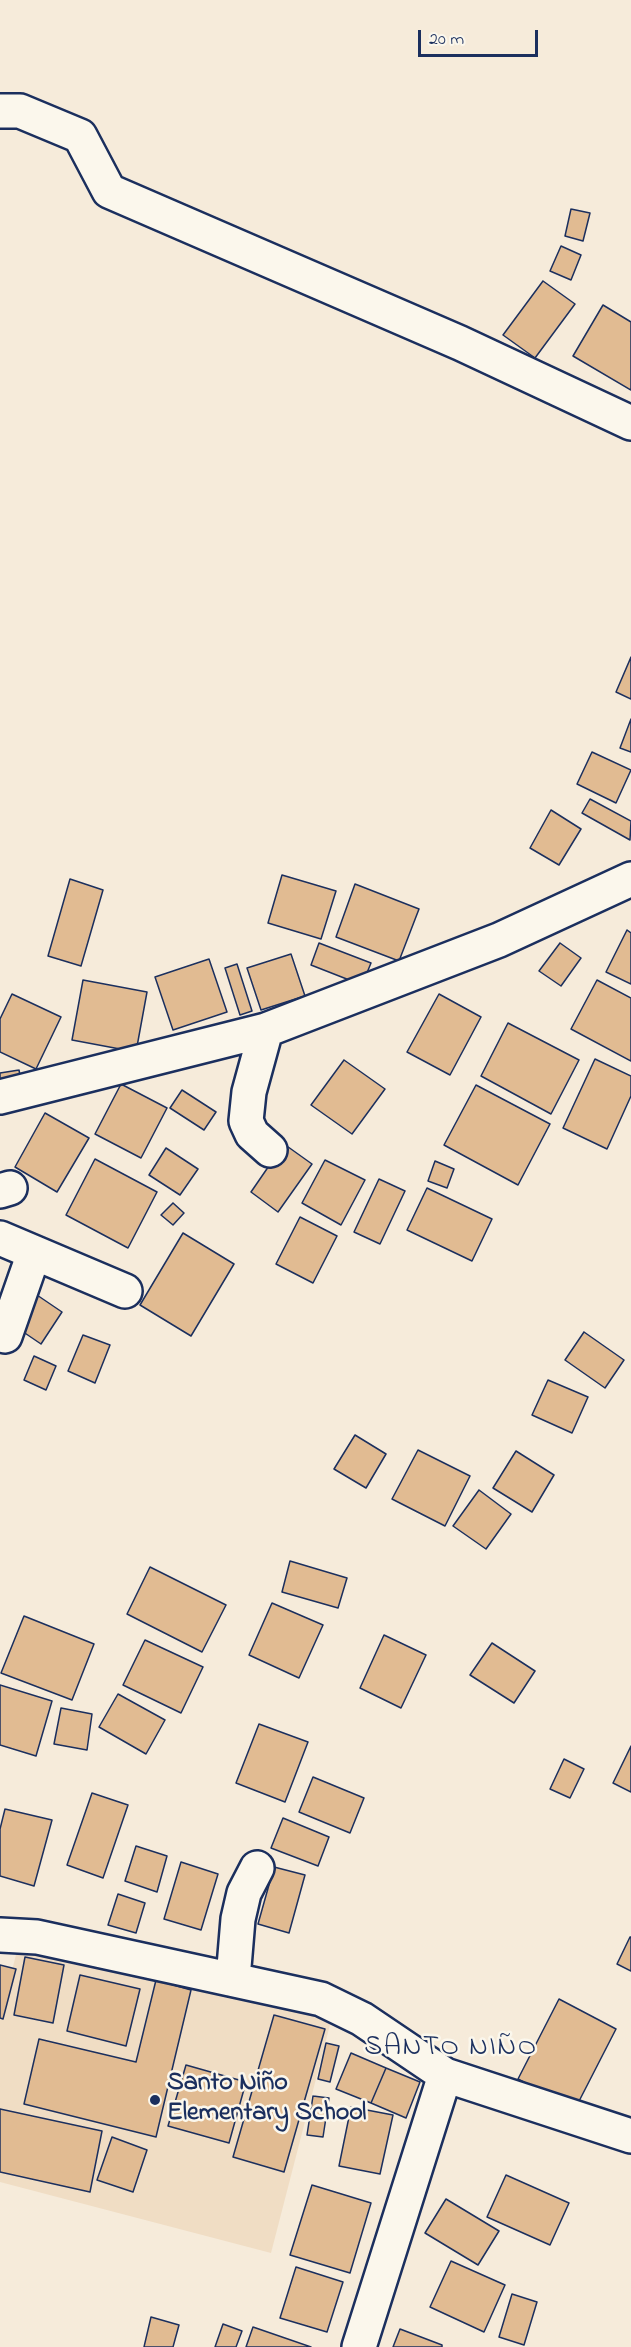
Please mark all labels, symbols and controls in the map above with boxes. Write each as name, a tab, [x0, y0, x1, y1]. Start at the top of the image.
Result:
scale bar	[421, 18, 541, 56]
text: 20 m	[429, 27, 464, 53]
district label: SANTO NIÑO	[364, 2032, 538, 2066]
place label: Santo Niño Elementary School	[167, 2069, 366, 2130]
marker: Santo Niño Elementary School	[148, 2093, 162, 2107]

